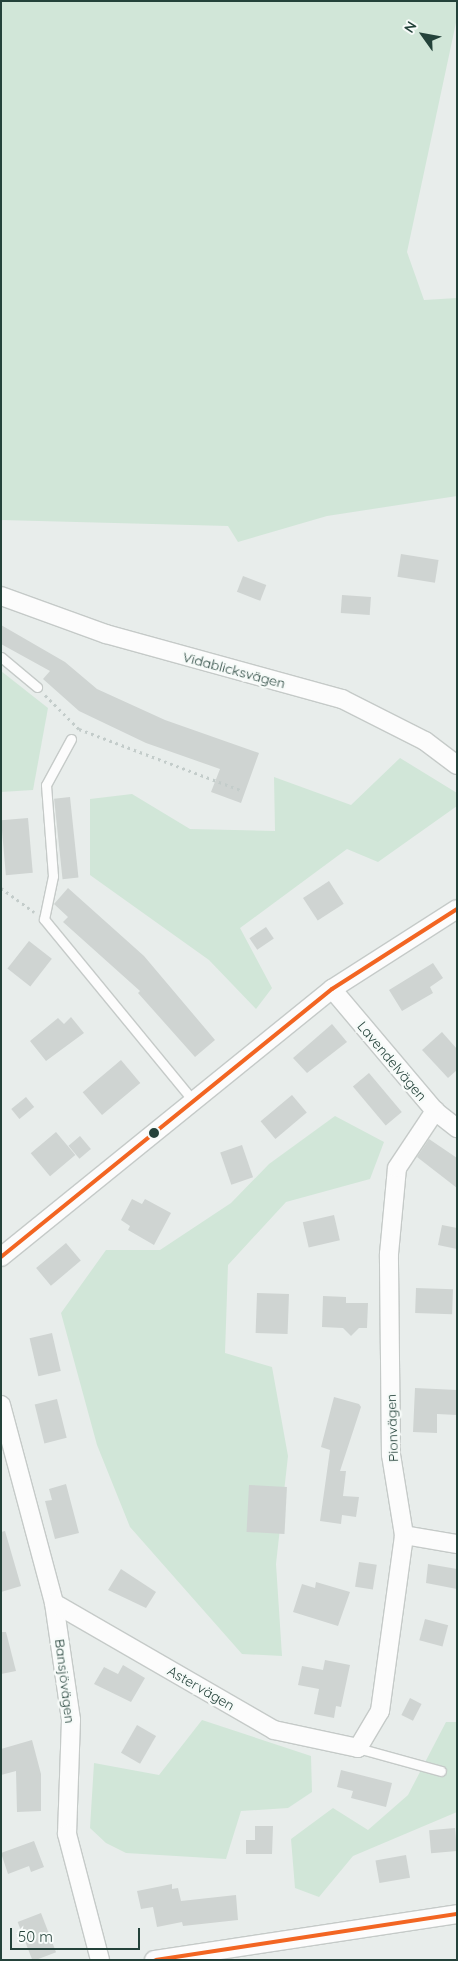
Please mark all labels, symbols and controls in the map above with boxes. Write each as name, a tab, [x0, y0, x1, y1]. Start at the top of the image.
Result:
north arrow	[398, 10, 448, 60]
text: N	[400, 18, 421, 36]
street label: Vidablicksvägen	[181, 648, 287, 692]
street label: Lavendelvägen	[354, 1018, 430, 1104]
unlabelled marker	[149, 1128, 159, 1138]
street label: Pionvägen	[382, 1394, 402, 1462]
street label: Bansjövägen	[51, 1638, 79, 1724]
street label: Astervägen	[164, 1662, 238, 1714]
scale bar	[12, 1918, 142, 1950]
text: 50 m	[18, 1927, 53, 1946]

